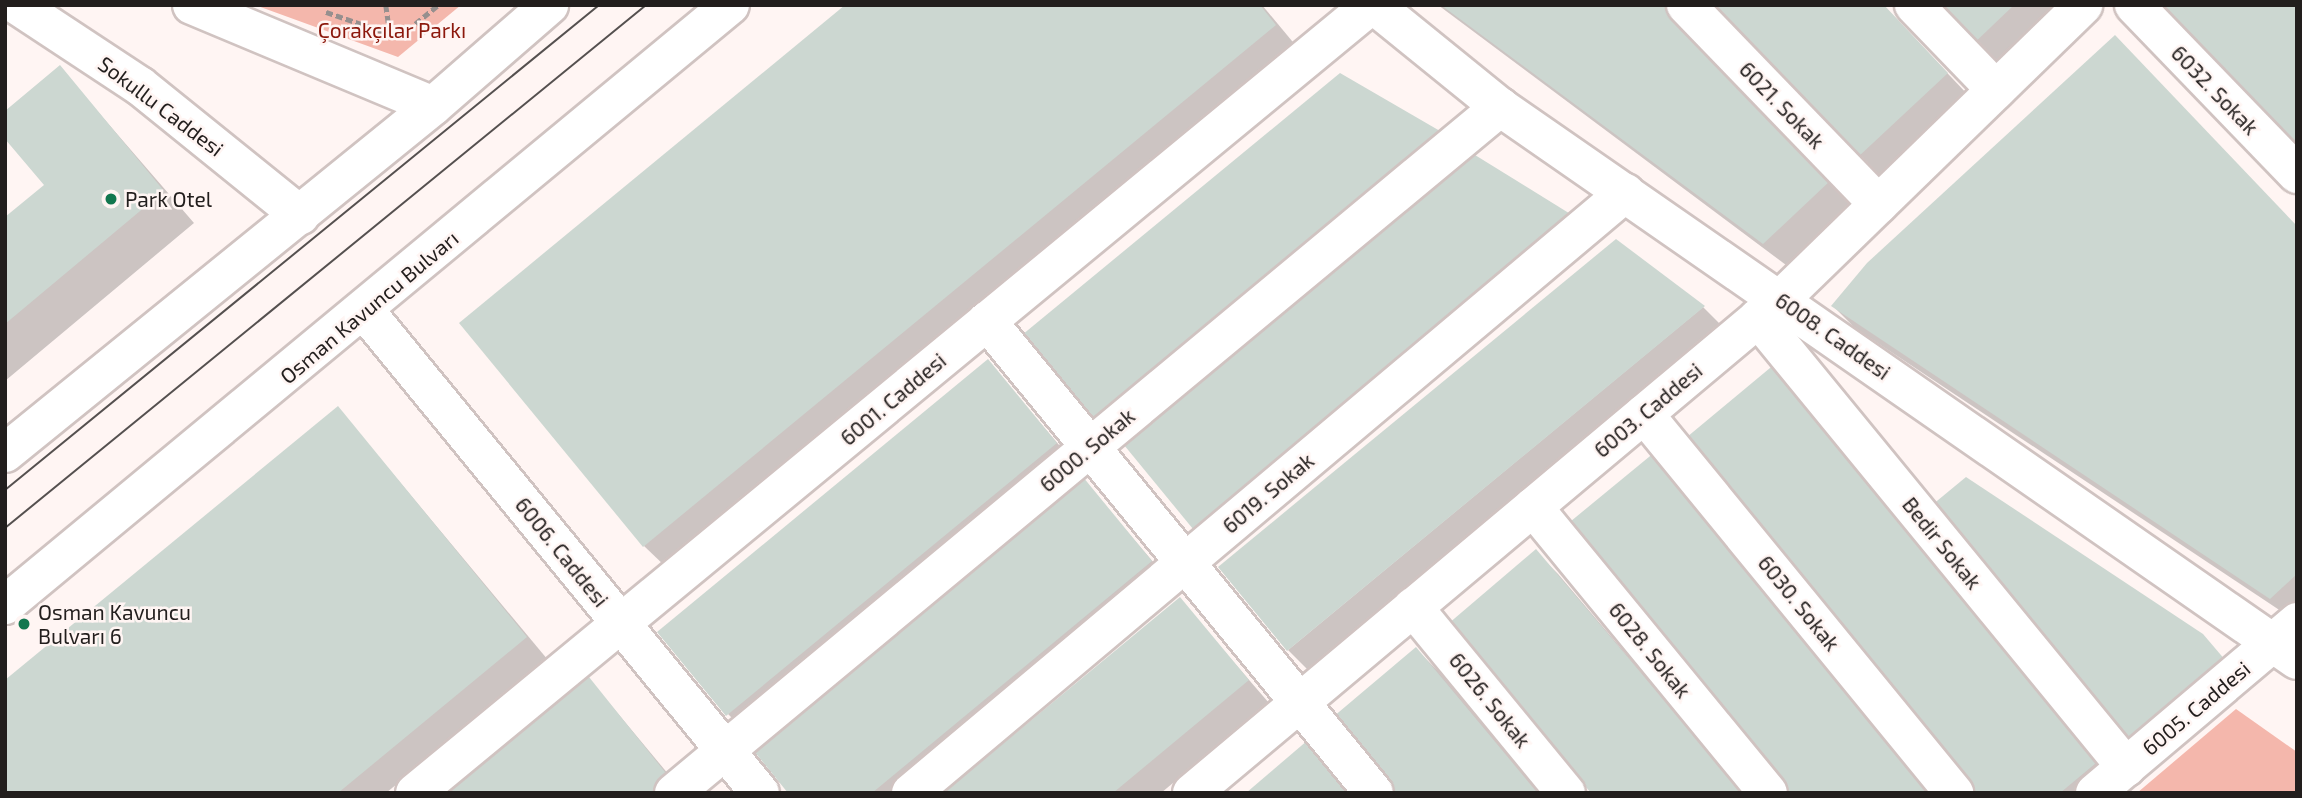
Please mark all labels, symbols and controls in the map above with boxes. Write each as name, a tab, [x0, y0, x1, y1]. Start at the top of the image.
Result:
park label: Çorakçılar Parkı	[318, 17, 466, 43]
street label: 6032. Sokak	[2166, 40, 2264, 140]
street label: Sokullu Caddesi	[93, 51, 229, 161]
street label: 6021. Sokak	[1734, 56, 1830, 154]
place label: Park Otel	[125, 186, 212, 212]
marker: Park Otel	[103, 191, 119, 207]
street label: Osman Kavuncu Bulvarı	[275, 225, 463, 389]
street label: 6008. Caddesi	[1771, 287, 1895, 385]
street label: 6001. Caddesi	[835, 348, 951, 450]
street label: 6003. Caddesi	[1589, 358, 1707, 462]
street label: 6000. Sokak	[1034, 403, 1140, 497]
street label: 6019. Sokak	[1217, 448, 1319, 538]
street label: 6006. Caddesi	[510, 492, 614, 612]
street label: Bedir Sokak	[1897, 492, 1987, 594]
street label: 6030. Sokak	[1753, 550, 1845, 656]
street label: 6028. Sokak	[1604, 597, 1696, 703]
place label: Osman Kavuncu Bulvarı 6	[38, 599, 191, 649]
marker: Osman Kavuncu Bulvarı 6	[16, 616, 32, 632]
street label: 6026. Sokak	[1444, 648, 1536, 752]
street label: 6005. Caddesi	[2137, 656, 2255, 760]

